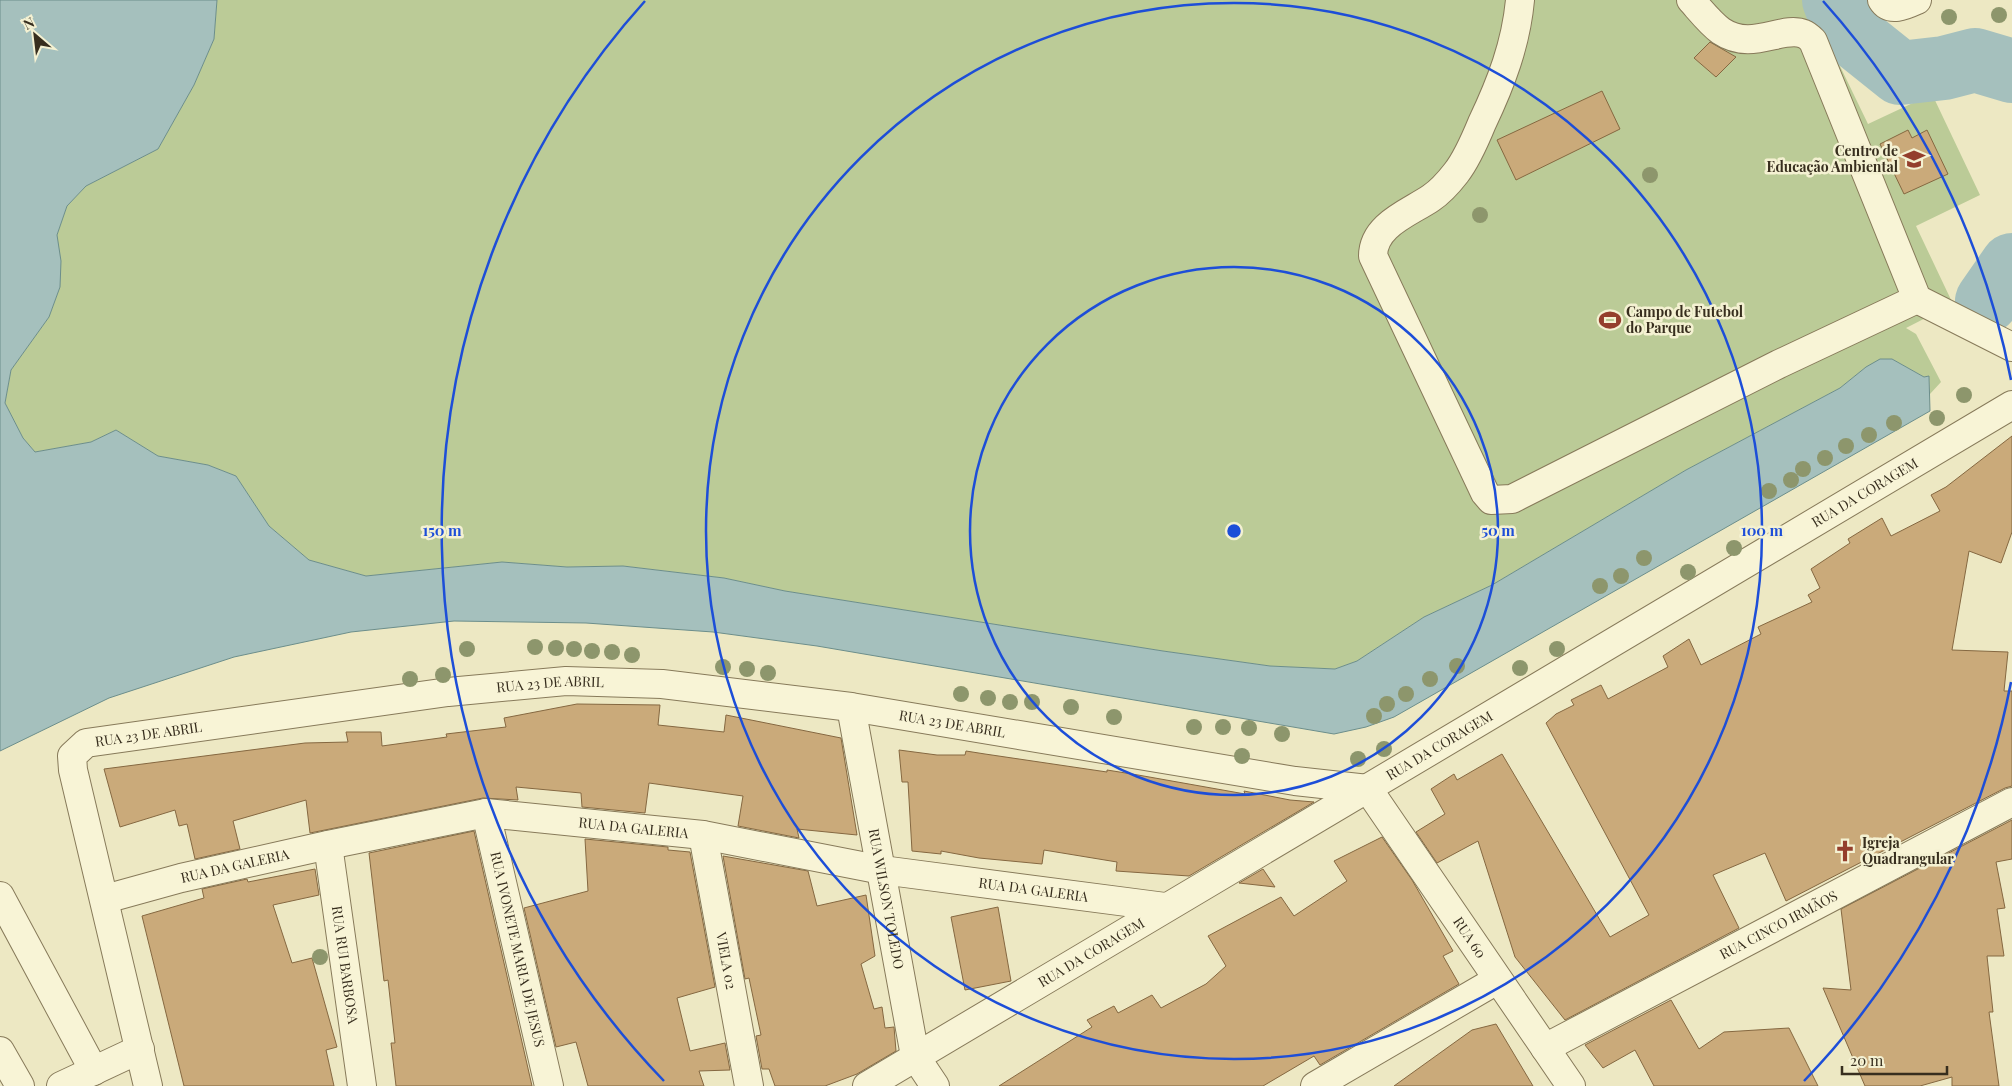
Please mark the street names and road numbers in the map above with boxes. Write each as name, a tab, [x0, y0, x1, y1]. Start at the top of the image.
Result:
street label: RUA DA CORAGEM	[1808, 453, 1921, 531]
street label: RUA 23 DE ABRIL	[495, 671, 604, 696]
street label: RUA 23 DE ABRIL	[898, 705, 1007, 742]
street label: RUA DA CORAGEM	[1382, 706, 1496, 784]
street label: RUA 23 DE ABRIL	[94, 717, 203, 751]
street label: RUA DA GALERIA	[578, 812, 690, 842]
street label: RUA WILSON TOLEDO	[864, 827, 909, 971]
street label: RUA DA GALERIA	[179, 844, 291, 887]
street label: RUA IVONETE MARIA DE JESUS	[486, 850, 550, 1049]
street label: RUA DA GALERIA	[978, 873, 1090, 906]
street label: RUA CINCO IRMÃOS	[1716, 886, 1841, 963]
street label: RUA RUI BARBOSA	[328, 905, 363, 1025]
street label: RUA DA CORAGEM	[1034, 913, 1148, 991]
street label: RUA 60	[1449, 913, 1491, 962]
street label: VIELA 02	[712, 930, 741, 991]

